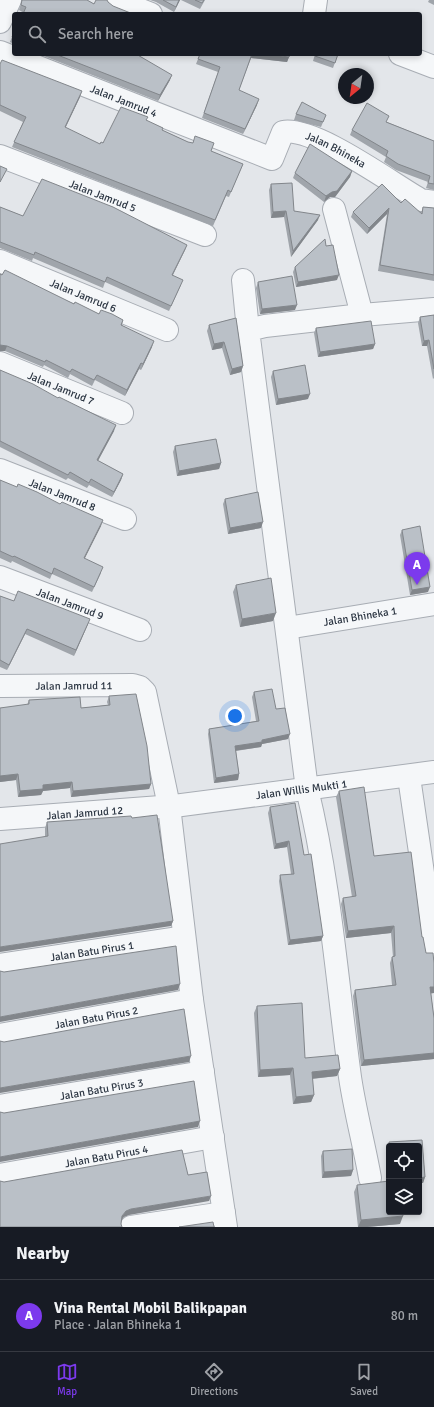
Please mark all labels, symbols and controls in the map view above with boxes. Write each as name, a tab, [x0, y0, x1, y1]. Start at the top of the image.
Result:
search box	[12, 12, 422, 56]
icon: search	[26, 23, 48, 45]
text: Search here	[58, 25, 134, 43]
north arrow	[338, 68, 374, 104]
street label: Jalan Jamrud 4	[88, 82, 159, 120]
street label: Jalan Bhineka	[304, 129, 368, 171]
street label: Jalan Jamrud 5	[67, 177, 138, 215]
street label: Jalan Jamrud 6	[48, 276, 118, 315]
street label: Jalan Jamrud 7	[26, 369, 96, 408]
street label: Jalan Jamrud 8	[27, 476, 98, 514]
pin: A	[404, 552, 430, 585]
street label: Jalan Jamrud 9	[35, 585, 105, 623]
street label: Jalan Bhineka 1	[322, 604, 398, 629]
street label: Jalan Jamrud 11	[36, 679, 112, 693]
your location	[225, 706, 245, 726]
street label: Jalan Willis Mukti 1	[255, 777, 348, 802]
street label: Jalan Jamrud 12	[46, 804, 124, 823]
street label: Jalan Batu Pirus 1	[49, 939, 135, 964]
street label: Jalan Batu Pirus 2	[54, 1004, 139, 1032]
street label: Jalan Batu Pirus 3	[59, 1076, 144, 1103]
street label: Jalan Batu Pirus 4	[64, 1143, 149, 1170]
map controls	[386, 1143, 422, 1215]
button: locate	[386, 1143, 422, 1179]
button: layers	[386, 1179, 422, 1215]
text: Nearby	[16, 1243, 69, 1264]
text: Vina Rental Mobil Balikpapan	[54, 1299, 247, 1317]
text: A	[25, 1308, 33, 1324]
text: 80 m	[391, 1308, 418, 1324]
text: Place · Jalan Bhineka 1	[54, 1317, 182, 1333]
tab: Map	[56, 1361, 78, 1398]
tab: Directions	[190, 1361, 238, 1398]
tab: Saved	[350, 1361, 378, 1398]

